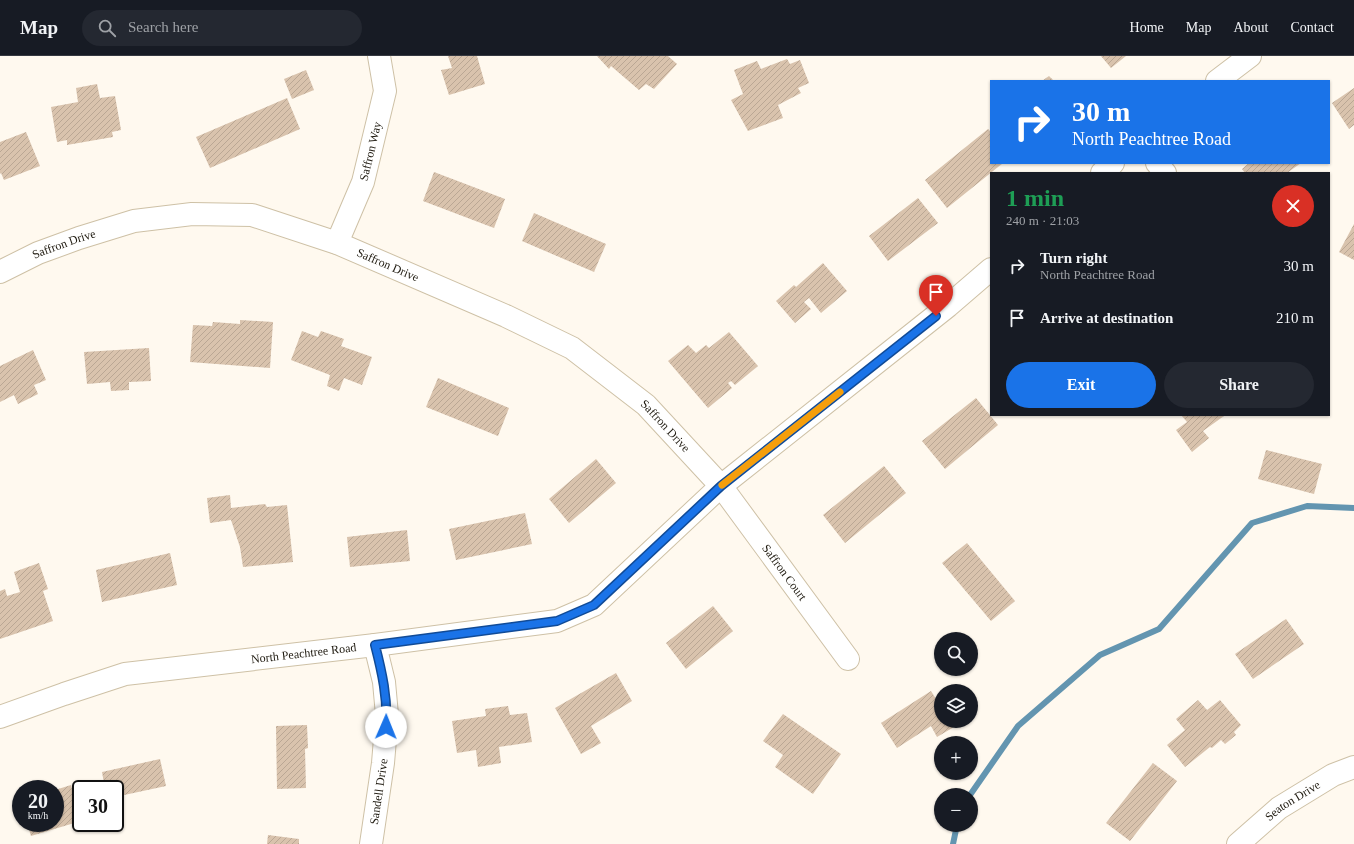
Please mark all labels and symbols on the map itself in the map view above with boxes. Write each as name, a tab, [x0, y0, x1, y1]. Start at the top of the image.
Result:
street label: Saffron Way	[357, 120, 384, 182]
street label: Saffron Drive	[30, 226, 97, 262]
street label: Saffron Drive	[355, 245, 421, 284]
pin	[919, 275, 953, 316]
street label: Saffron Drive	[638, 397, 693, 455]
street label: Saffron Court	[759, 542, 810, 604]
street label: North Peachtree Road	[250, 640, 357, 666]
position arrow	[365, 706, 407, 748]
street label: Sandell Drive	[367, 758, 390, 825]
street label: Seaton Drive	[1262, 778, 1323, 824]
speed limit sign: 30	[72, 780, 124, 832]

